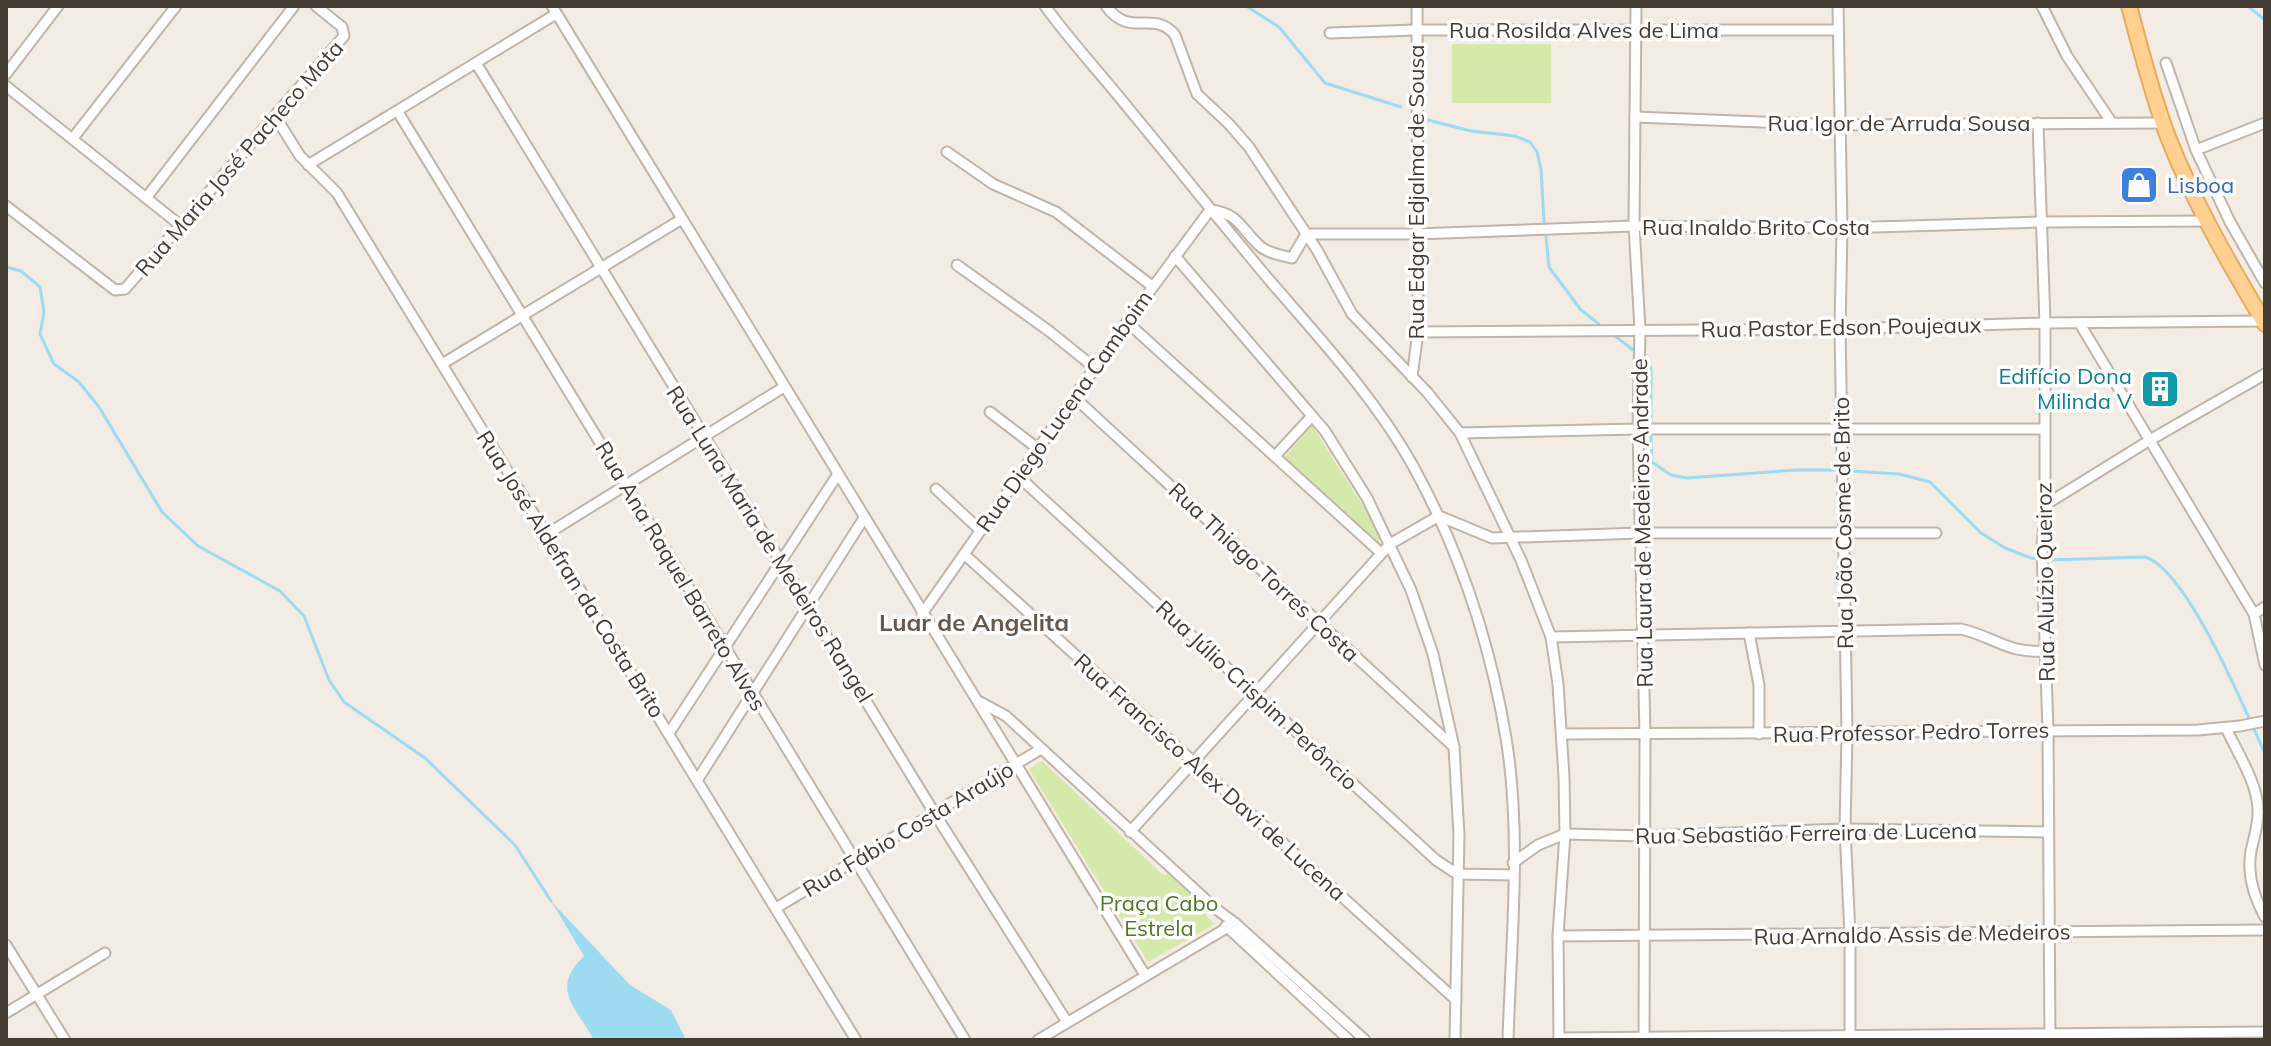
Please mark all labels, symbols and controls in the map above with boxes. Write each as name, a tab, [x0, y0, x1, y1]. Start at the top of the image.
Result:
street label: Rua Rosilda Alves de Lima	[1449, 16, 1719, 44]
street label: Rua Maria José Pacheco Mota	[129, 34, 349, 282]
street label: Rua Edgar Edjalma de Sousa	[1402, 44, 1430, 340]
street label: Rua Igor de Arruda Sousa	[1767, 109, 2031, 137]
shop icon: Lisboa	[2118, 164, 2160, 206]
place label: Lisboa	[2167, 171, 2234, 199]
street label: Rua Inaldo Brito Costa	[1642, 213, 1870, 241]
street label: Rua Diego Lucena Camboim	[970, 285, 1158, 537]
street label: Rua Pastor Edson Poujeaux	[1700, 311, 1982, 343]
street label: Rua Laura de Medeiros Andrade	[1625, 358, 1659, 688]
place label: Edifício Dona Milinda V	[1999, 362, 2133, 415]
building icon: Edifício Dona Milinda V	[2139, 368, 2181, 410]
street label: Rua Luna Maria de Medeiros Rangel	[661, 380, 879, 708]
street label: Rua João Cosme de Brito	[1827, 397, 1859, 649]
street label: Rua José Aldefran da Costa Brito	[471, 425, 671, 723]
street label: Rua Ana Raquel Barreto Alves	[589, 436, 773, 716]
street label: Rua Thiago Torres Costa	[1163, 476, 1365, 668]
street label: Rua Aluízio Queiroz	[2029, 482, 2061, 682]
street label: Rua Júlio Crispim Perôncio	[1150, 594, 1364, 796]
district label: Luar de Angelita	[879, 607, 1069, 637]
street label: Rua Francisco Alex Davi de Lucena	[1068, 647, 1352, 907]
street label: Rua Professor Pedro Torres	[1773, 716, 2049, 748]
street label: Rua Fábio Costa Araújo	[797, 755, 1019, 903]
street label: Rua Sebastião Ferreira de Lucena	[1635, 816, 1977, 850]
park label: Praça Cabo Estrela	[1100, 889, 1218, 942]
street label: Rua Arnaldo Assis de Medeiros	[1753, 917, 2071, 951]

